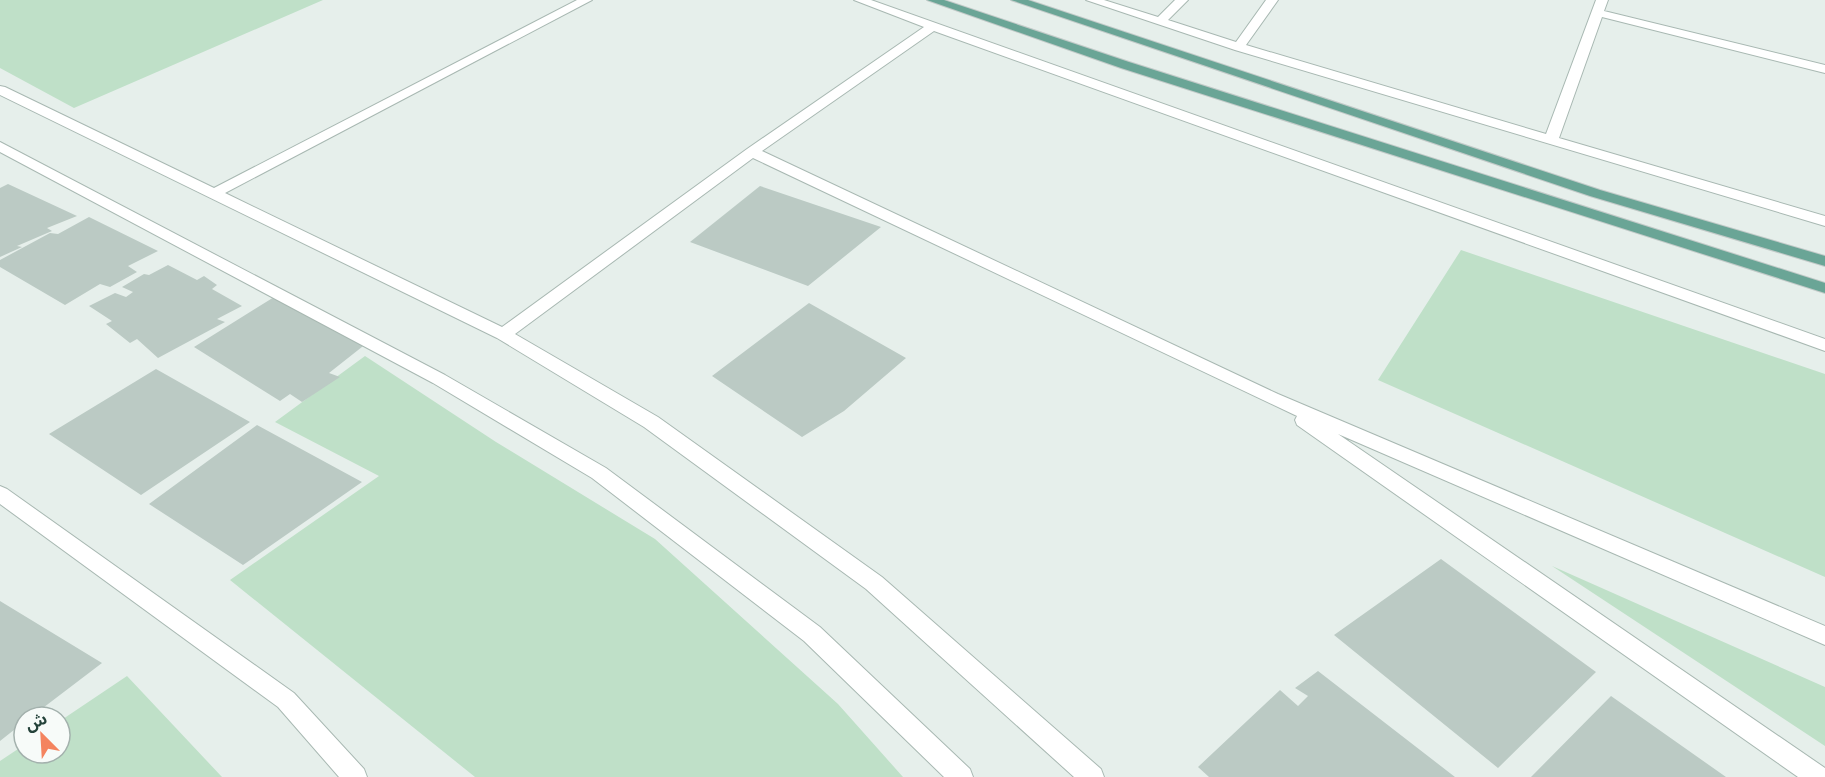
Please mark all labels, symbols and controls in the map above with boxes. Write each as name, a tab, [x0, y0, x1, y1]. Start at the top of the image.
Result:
north arrow	[12, 705, 72, 765]
text: ش	[22, 709, 50, 735]

